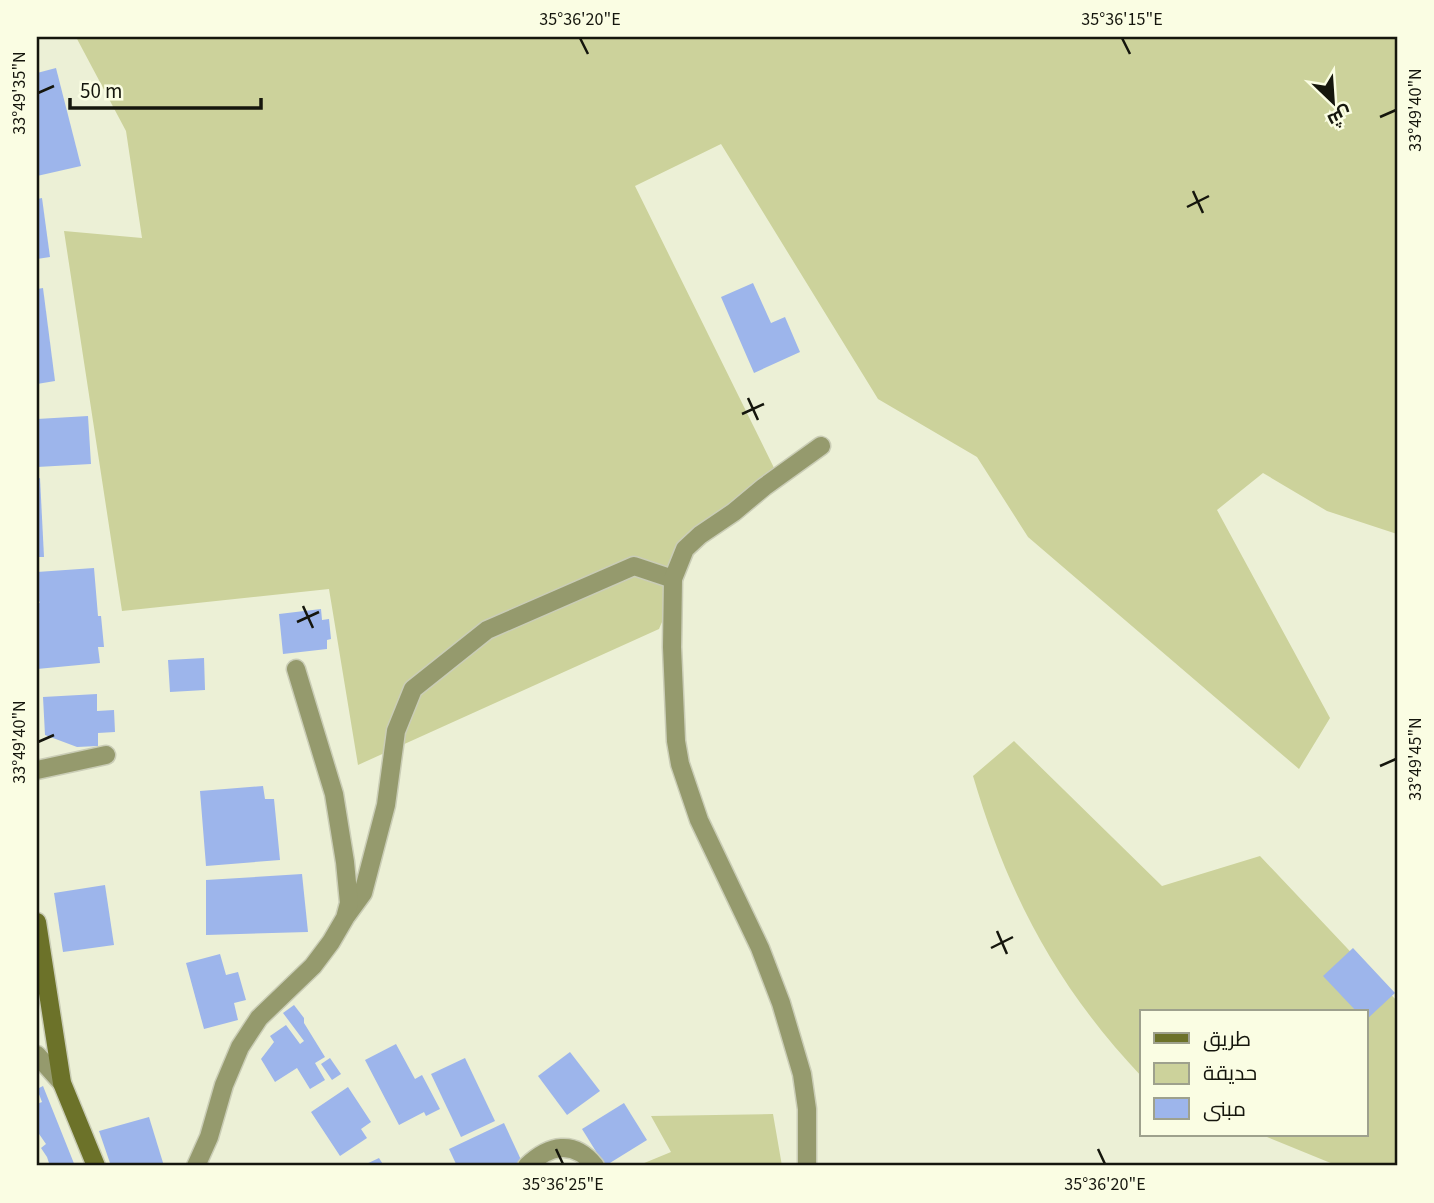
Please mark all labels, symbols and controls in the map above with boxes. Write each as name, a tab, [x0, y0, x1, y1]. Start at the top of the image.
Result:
text: 35°36'20"E	[539, 7, 621, 32]
text: 35°36'15"E	[1081, 7, 1163, 32]
text: 33°49'35"N	[7, 51, 32, 135]
scale bar	[70, 66, 261, 110]
north arrow	[1298, 66, 1368, 136]
text: 33°49'40"N	[1403, 68, 1428, 152]
text: 50 m	[80, 76, 122, 106]
text: ش	[1323, 99, 1356, 133]
text: 33°49'40"N	[7, 700, 32, 784]
text: 33°49'45"N	[1403, 717, 1428, 801]
legend	[1140, 1010, 1368, 1136]
text: طريق	[1203, 1024, 1251, 1054]
text: حديقة	[1203, 1058, 1257, 1088]
text: مبنى	[1203, 1094, 1246, 1124]
text: 35°36'25"E	[522, 1172, 604, 1197]
text: 35°36'20"E	[1064, 1172, 1146, 1197]

